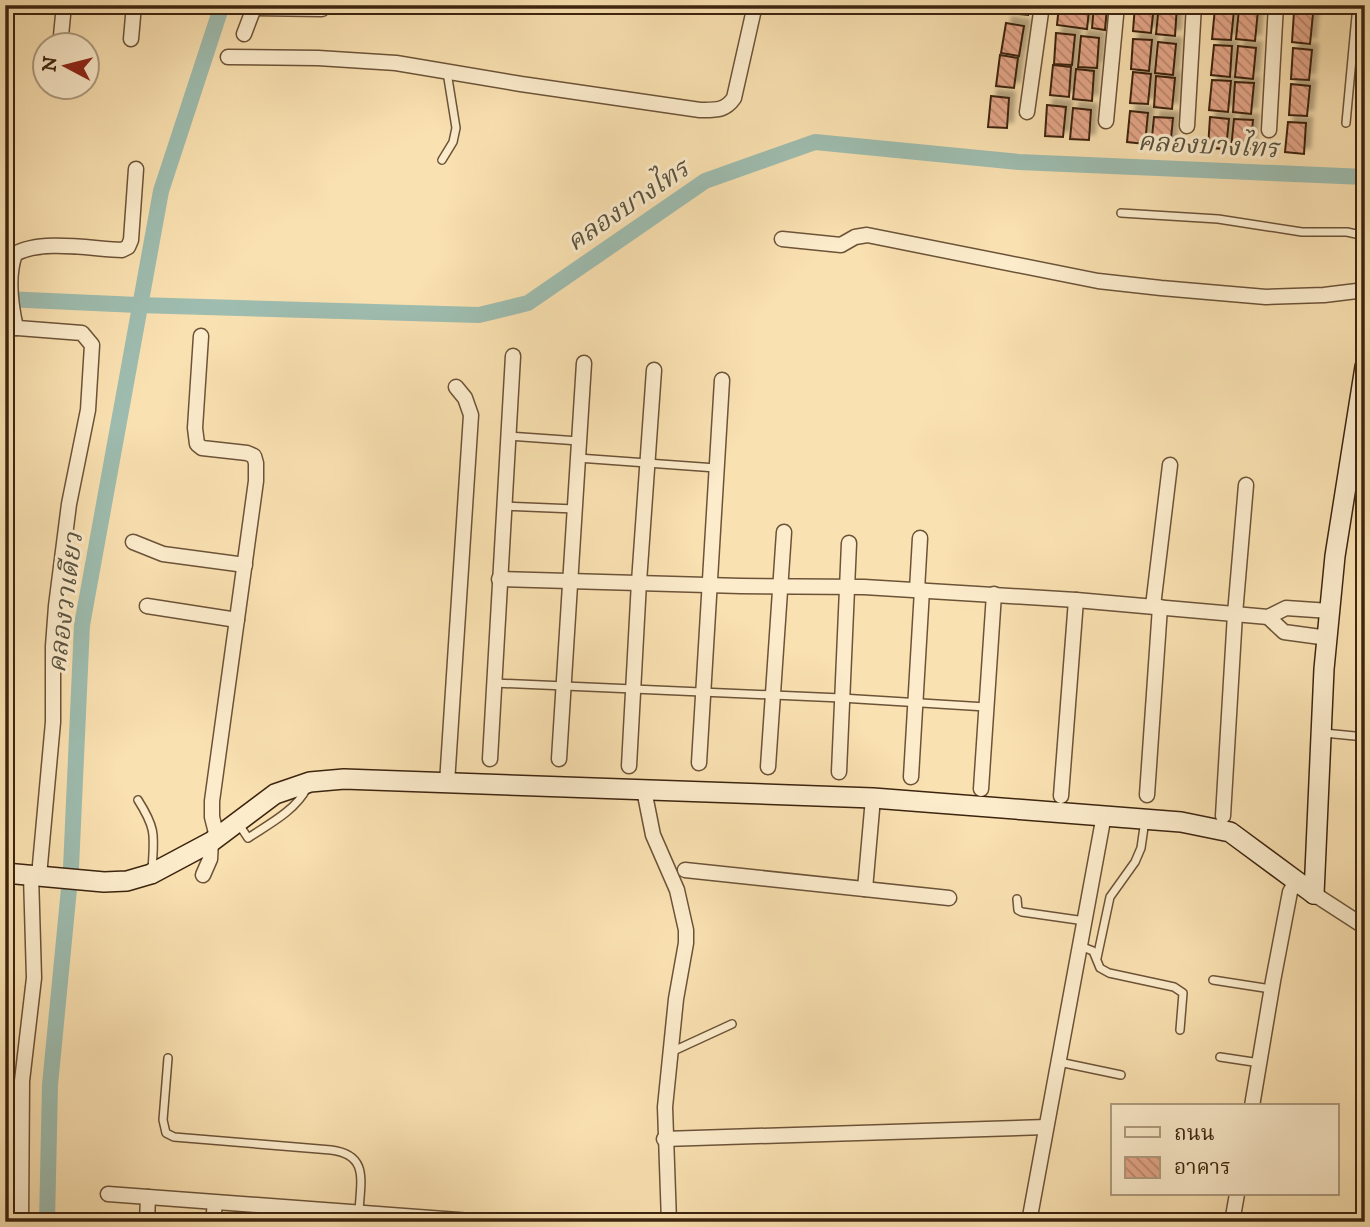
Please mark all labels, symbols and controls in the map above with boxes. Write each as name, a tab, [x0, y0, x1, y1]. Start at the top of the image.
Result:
north arrow	[32, 32, 102, 102]
text: N	[38, 55, 63, 73]
water label: คลองบางไทร	[1137, 123, 1283, 166]
water label: คลองบางไทร	[559, 149, 698, 259]
water label: คลองวาเดียว	[41, 530, 91, 675]
legend	[1111, 1104, 1338, 1196]
text: ถนน	[1174, 1121, 1215, 1147]
text: อาคาร	[1174, 1155, 1231, 1181]

